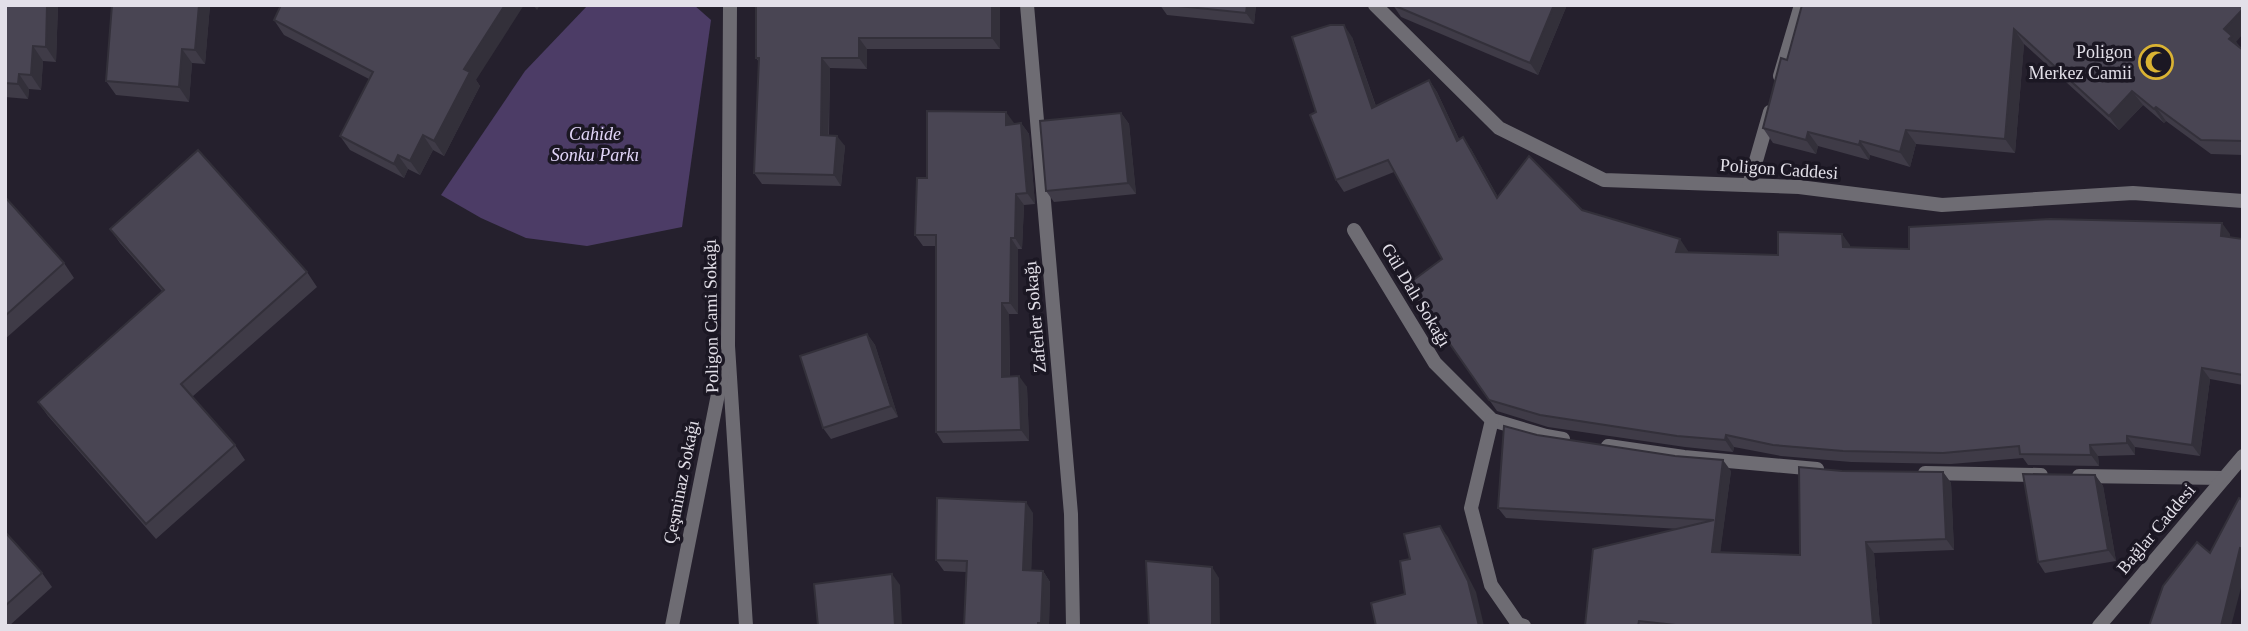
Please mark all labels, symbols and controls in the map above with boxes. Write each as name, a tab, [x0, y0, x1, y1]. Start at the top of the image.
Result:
place label: Poligon Merkez Camii	[2029, 42, 2132, 83]
mosque icon: Poligon Merkez Camii	[2137, 43, 2175, 81]
park label: Cahide Sonku Parkı	[551, 124, 639, 165]
street label: Poligon Caddesi	[1719, 155, 1839, 183]
street label: Poligon Cami Sokağı	[700, 239, 722, 393]
street label: Gül Dalı Sokağı	[1377, 240, 1455, 350]
street label: Zaferler Sokağı	[1020, 260, 1050, 374]
street label: Çeşminaz Sokağı	[659, 419, 703, 545]
street label: Bağlar Caddesi	[2113, 480, 2199, 578]

